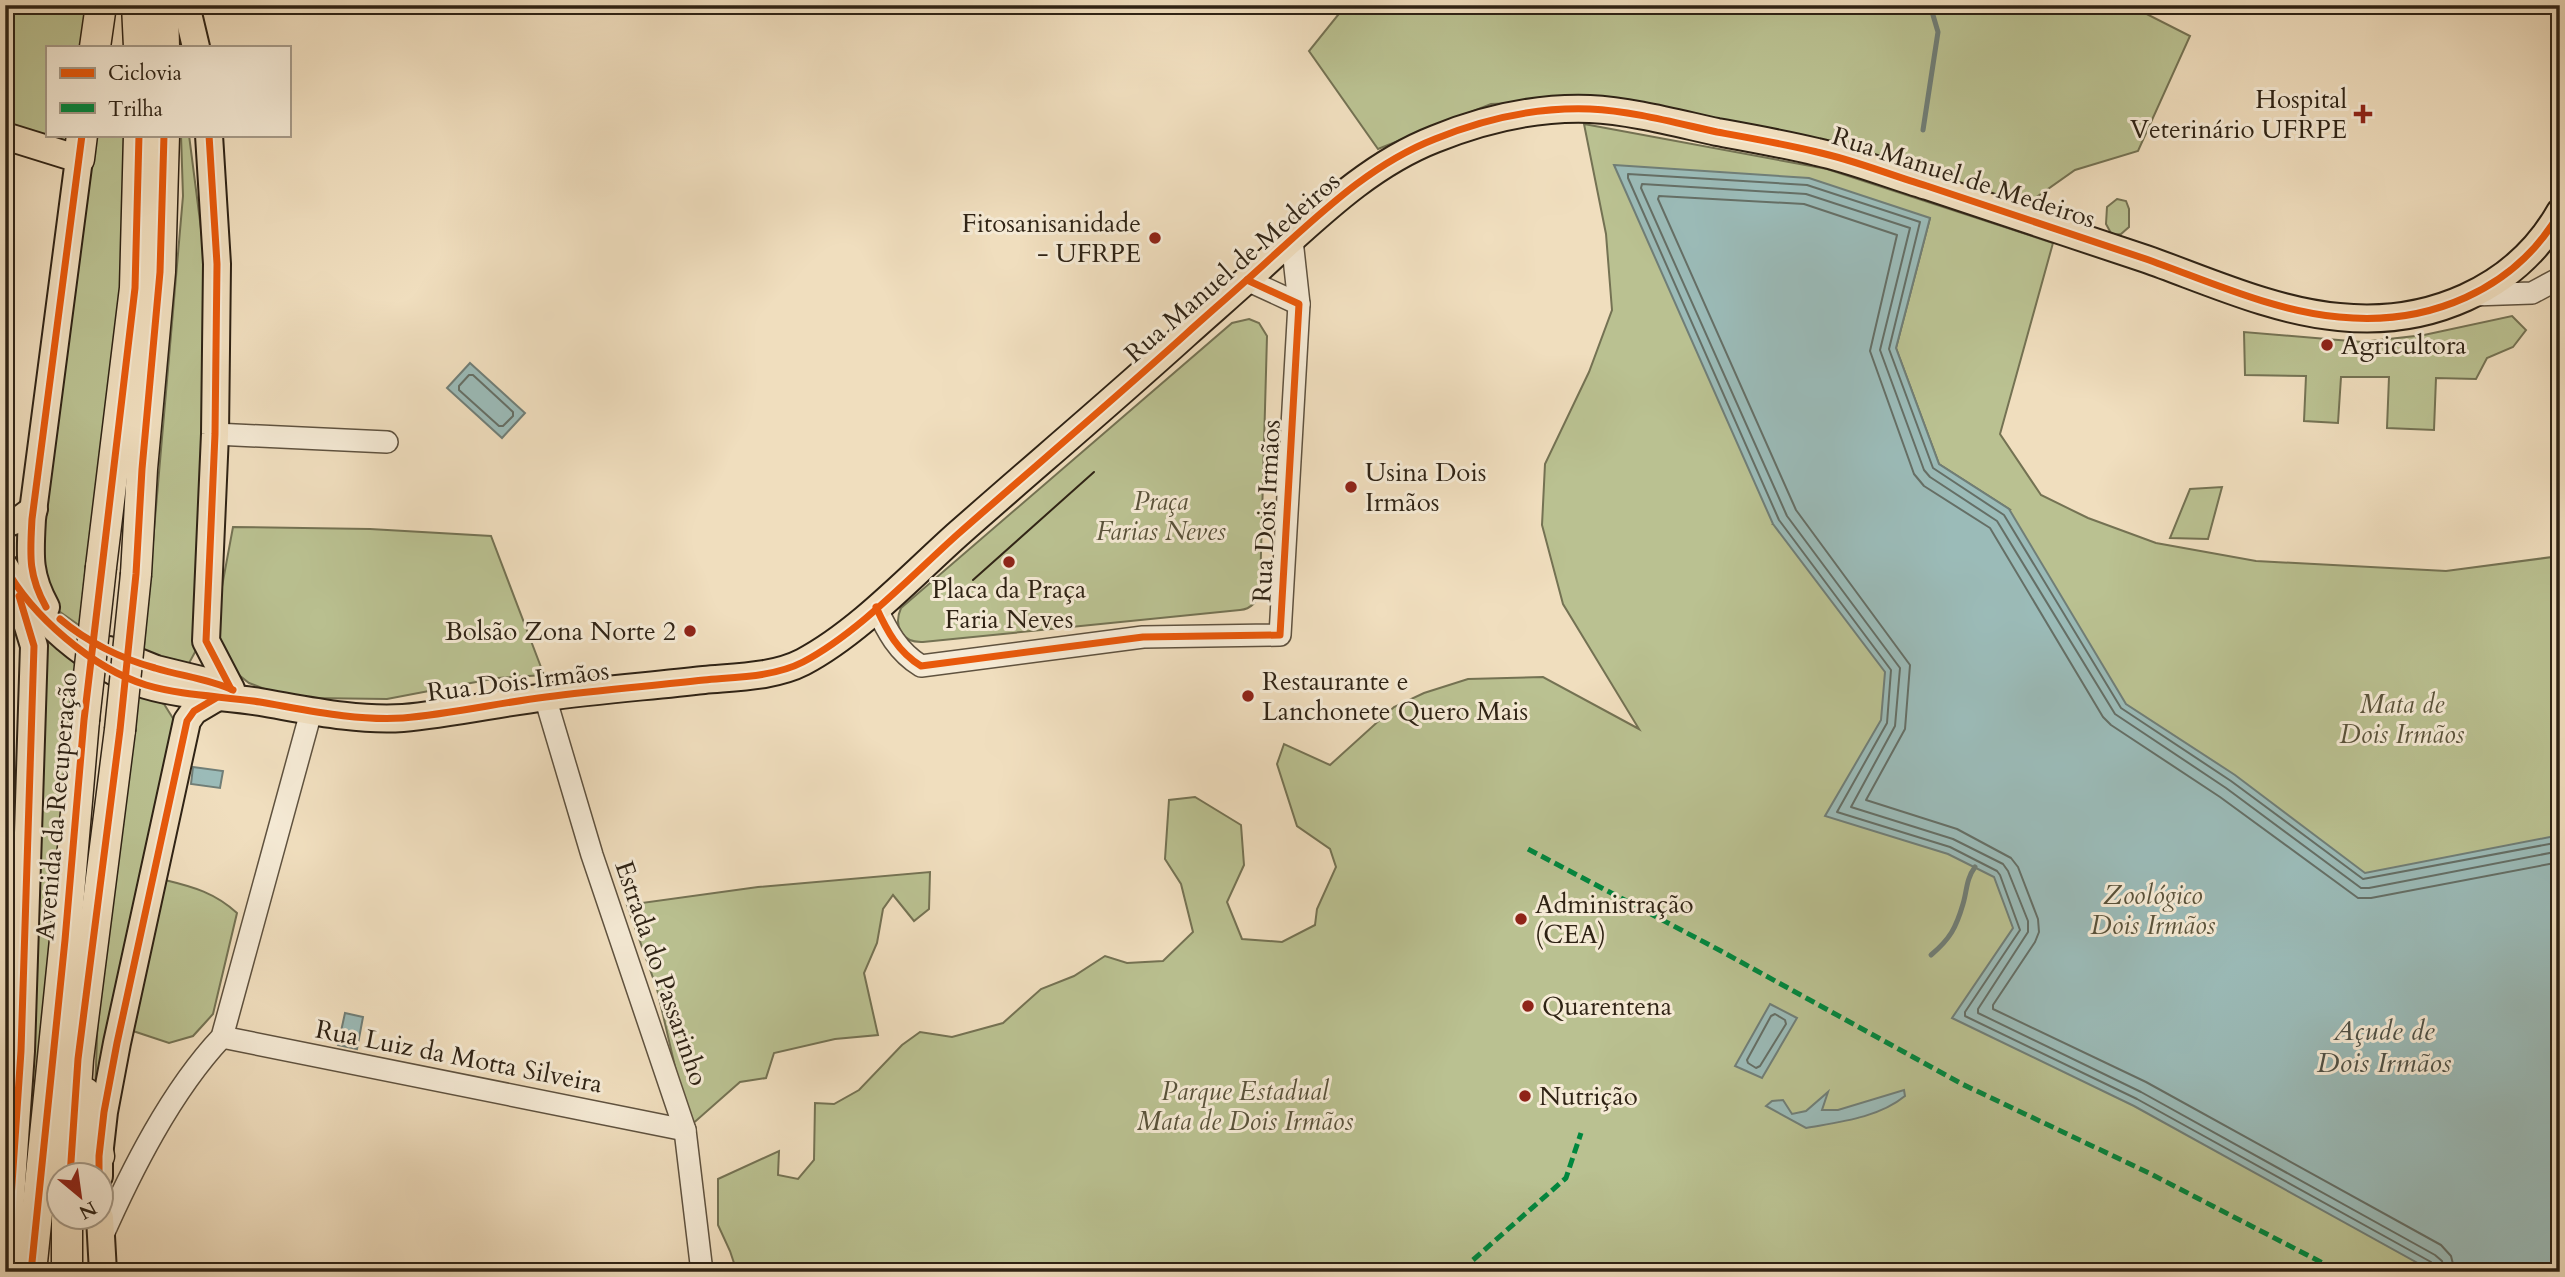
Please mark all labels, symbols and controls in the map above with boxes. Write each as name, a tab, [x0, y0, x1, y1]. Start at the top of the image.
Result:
legend	[46, 46, 290, 136]
text: Ciclovia	[108, 59, 182, 88]
place label: Hospital Veterinário UFRPE	[2130, 82, 2347, 147]
text: Trilha	[108, 95, 163, 124]
marker: Hospital Veterinário UFRPE	[2353, 104, 2373, 124]
street label: Rua Manuel de Medeiros	[1828, 118, 2100, 237]
street label: Rua Manuel de Medeiros	[1117, 164, 1348, 371]
place label: Fitosanisanidade - UFRPE	[962, 206, 1141, 271]
marker: Fitosanisanidade - UFRPE	[1147, 230, 1163, 246]
place label: Agricultora	[2341, 328, 2467, 363]
marker: Agricultora	[2319, 337, 2335, 353]
street label: Rua Dois Irmãos	[1244, 419, 1289, 603]
place label: Usina Dois Irmãos	[1365, 455, 1486, 520]
marker: Usina Dois Irmãos	[1343, 479, 1359, 495]
park label: Praça Farias Neves	[1096, 484, 1226, 549]
marker: Placa da Praça Faria Neves	[1001, 554, 1017, 570]
place label: Placa da Praça Faria Neves	[932, 572, 1086, 637]
place label: Bolsão Zona Norte 2	[445, 614, 676, 649]
marker: Bolsão Zona Norte 2	[682, 623, 698, 639]
street label: Rua Dois Irmãos	[425, 653, 611, 710]
place label: Restaurante e Lanchonete Quero Mais	[1262, 664, 1528, 729]
street label: Avenida da Recuperação	[27, 670, 86, 942]
park label: Mata de Dois Irmãos	[2340, 687, 2465, 752]
marker: Restaurante e Lanchonete Quero Mais	[1240, 688, 1256, 704]
street label: Estrada do Passarinho	[607, 856, 716, 1090]
park label: Zoológico Dois Irmãos	[2091, 878, 2216, 943]
place label: Administração (CEA)	[1535, 887, 1694, 952]
marker: Administração (CEA)	[1513, 911, 1529, 927]
place label: Quarentena	[1542, 989, 1672, 1024]
marker: Quarentena	[1520, 998, 1536, 1014]
street label: Rua Luiz da Motta Silveira	[312, 1011, 605, 1101]
water label: Açude de Dois Irmãos	[2317, 1012, 2452, 1082]
park label: Parque Estadual Mata de Dois Irmãos	[1137, 1074, 1353, 1139]
place label: Nutrição	[1539, 1079, 1638, 1114]
marker: Nutrição	[1517, 1088, 1533, 1104]
north arrow	[46, 1162, 116, 1232]
text: N	[74, 1195, 101, 1226]

